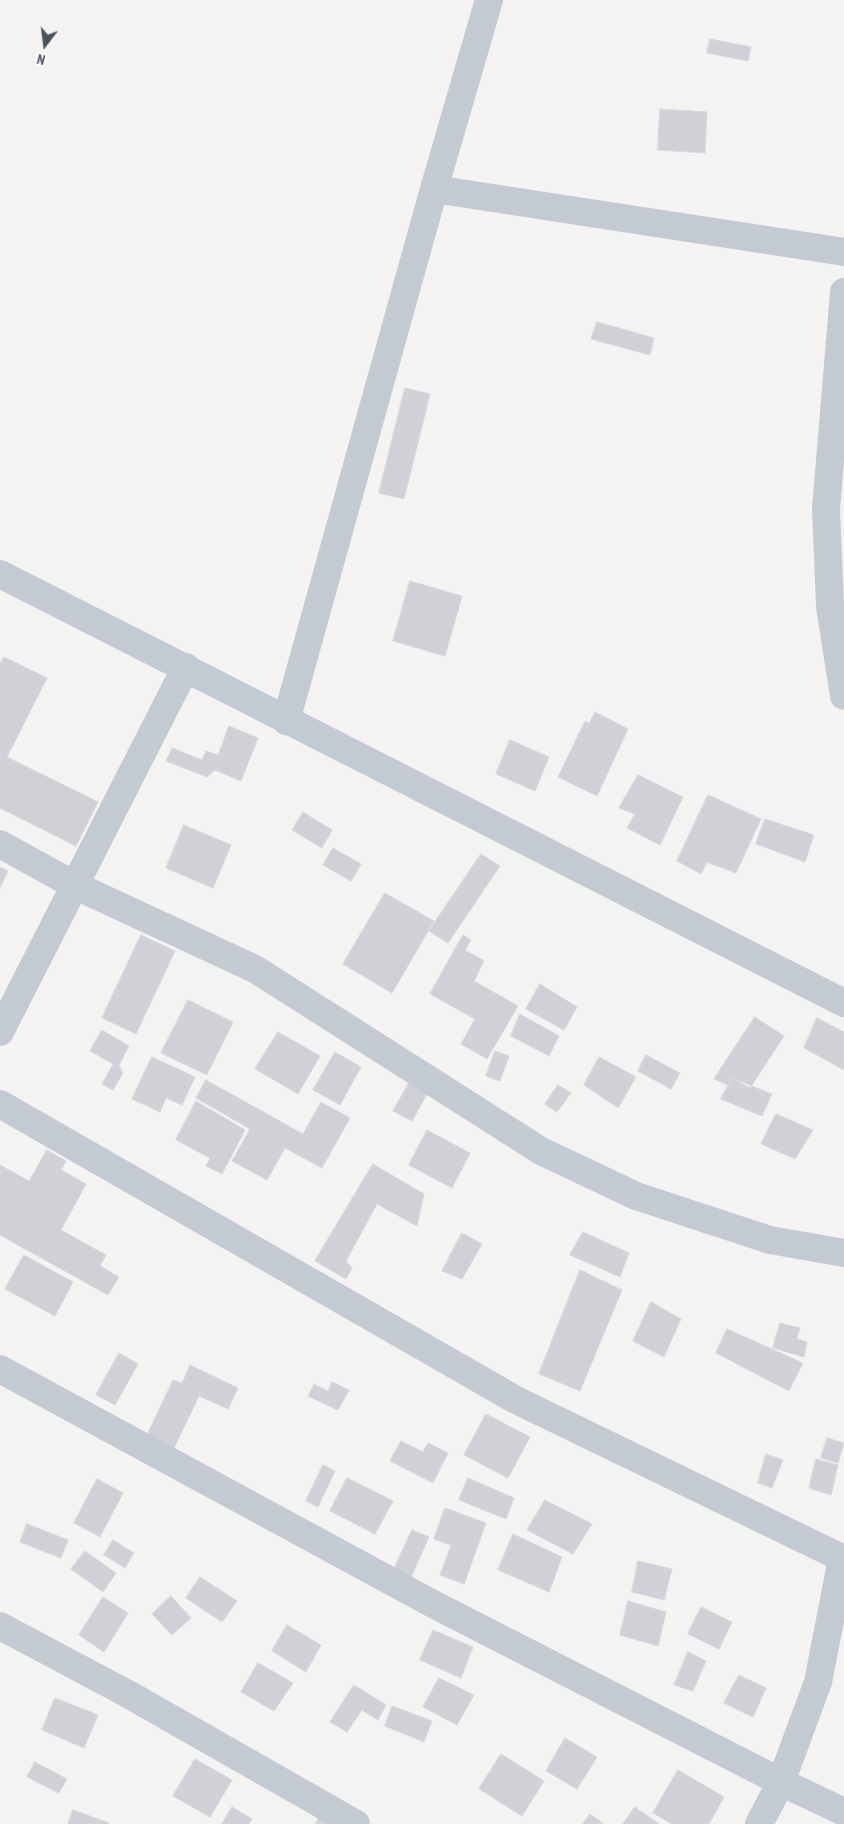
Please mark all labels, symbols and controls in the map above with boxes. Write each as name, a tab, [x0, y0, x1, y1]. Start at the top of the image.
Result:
north arrow	[20, 20, 70, 70]
text: N	[35, 50, 47, 69]

